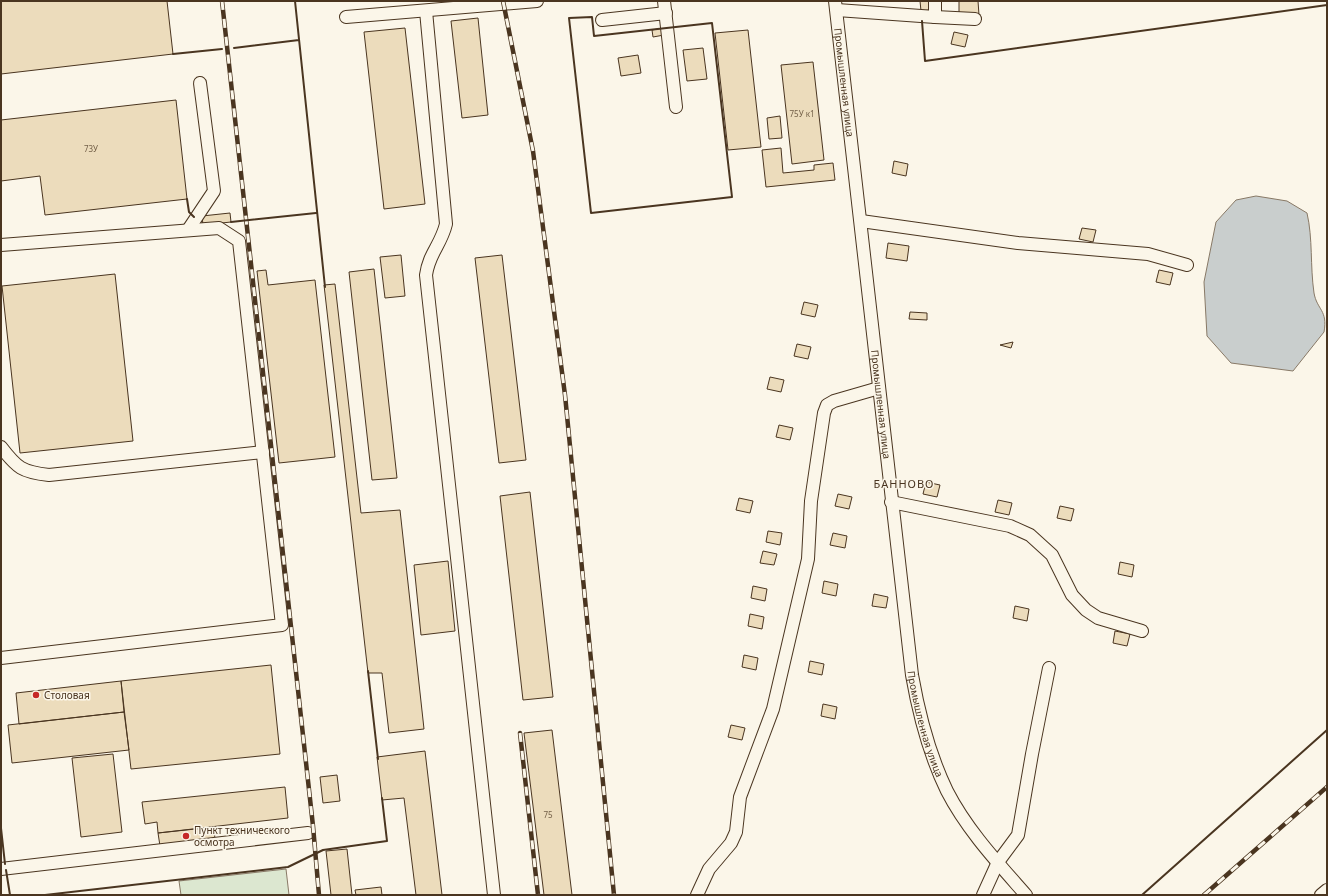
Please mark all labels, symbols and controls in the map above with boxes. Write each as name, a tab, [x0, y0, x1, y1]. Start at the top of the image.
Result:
street label: Промышленная улица	[831, 27, 857, 138]
house number: 75У к1	[790, 108, 814, 119]
house number: 73У	[84, 143, 98, 154]
street label: Промышленная улица	[868, 349, 894, 460]
district label: БАННОВО	[873, 476, 935, 491]
street label: Промышленная улица	[905, 670, 947, 779]
place label: Столовая	[44, 688, 90, 702]
marker: Столовая	[31, 690, 41, 700]
house number: 75	[543, 809, 553, 820]
place label: Пункт технического осмотра	[194, 823, 290, 849]
marker: Пункт технического осмотра	[181, 831, 191, 841]

